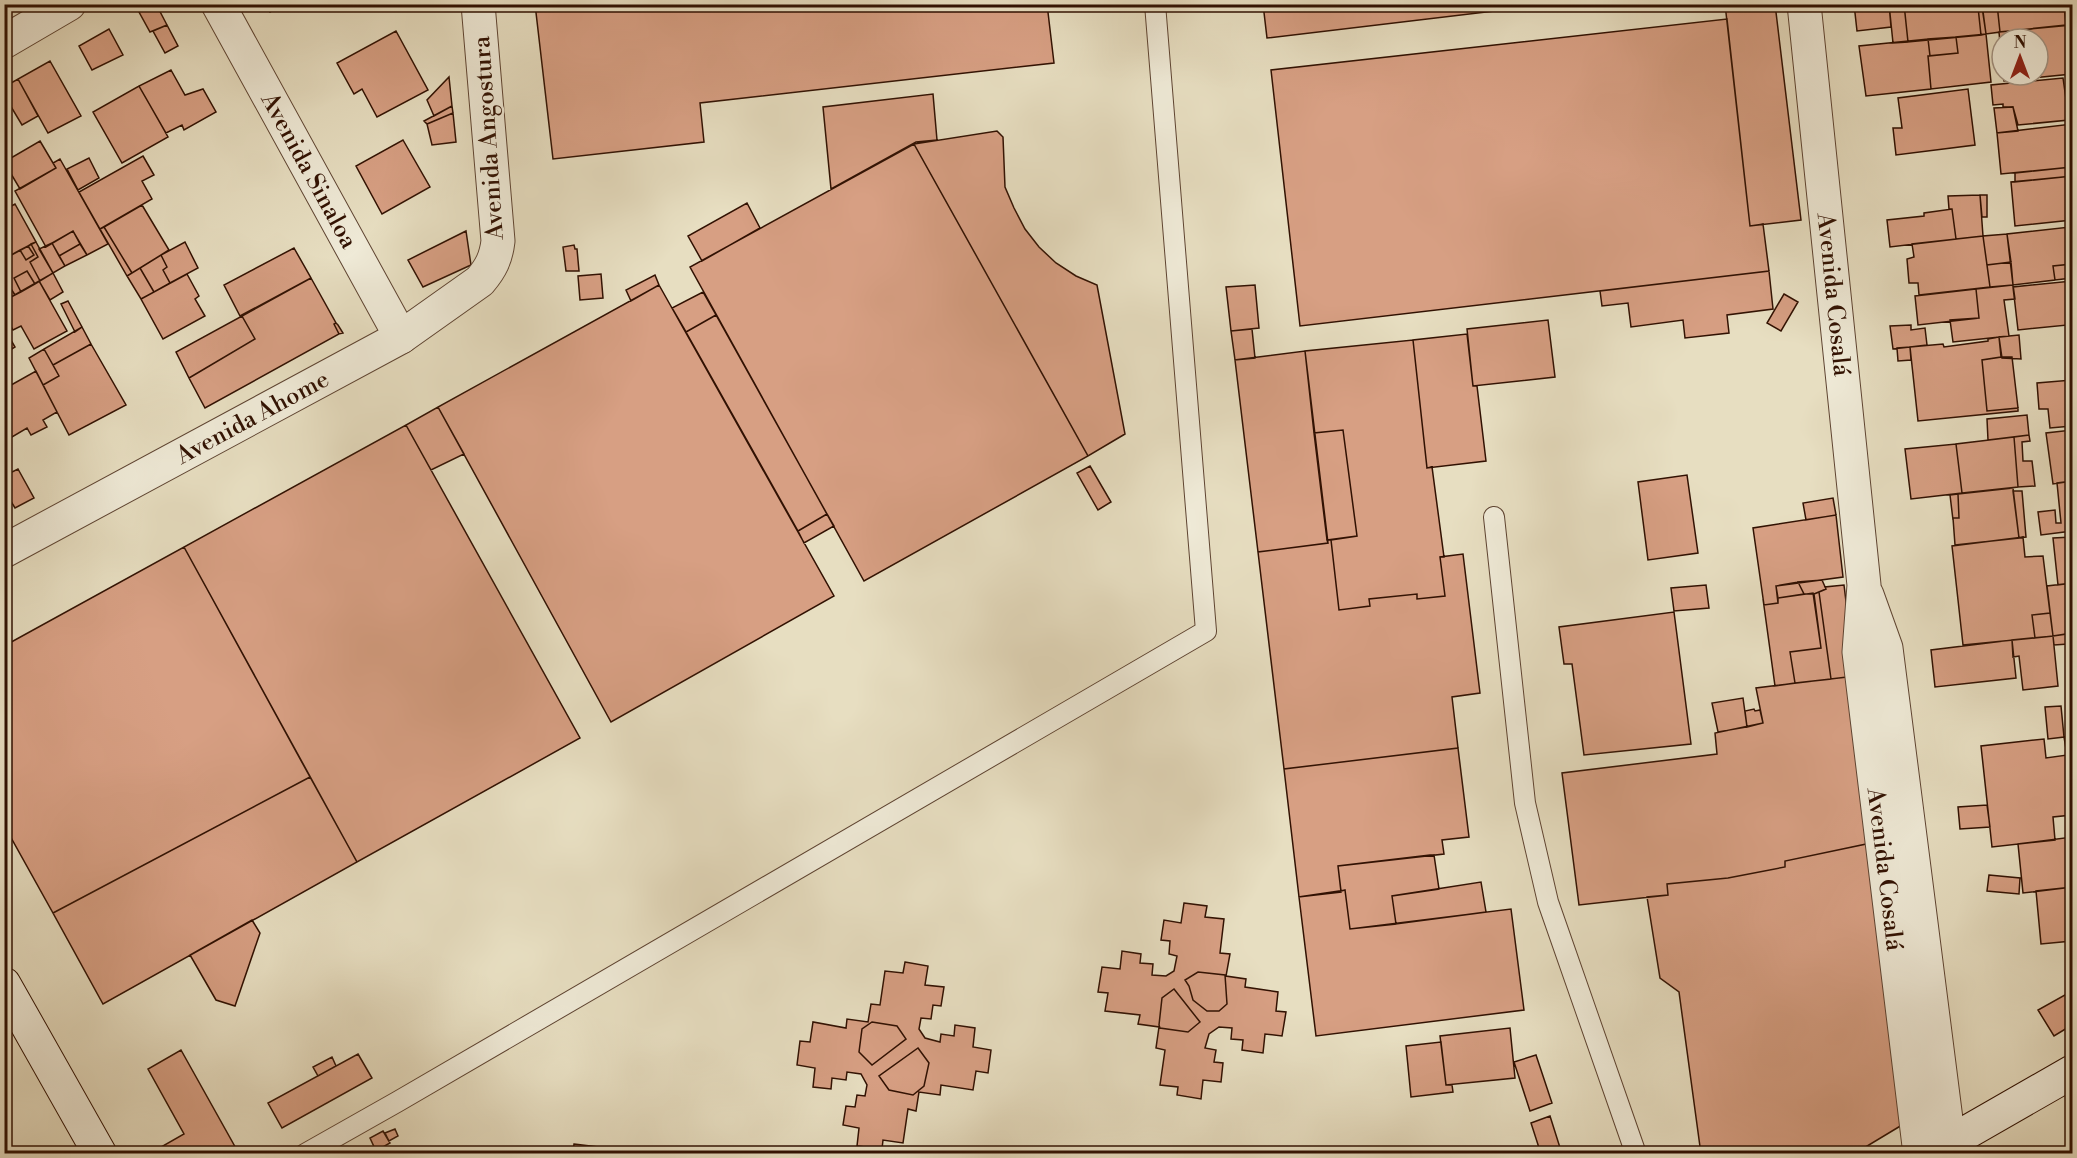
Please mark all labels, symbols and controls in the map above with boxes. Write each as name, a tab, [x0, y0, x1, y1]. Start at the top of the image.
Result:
north arrow	[1990, 27, 2050, 87]
text: N	[2014, 33, 2027, 53]
street label: Avenida Angostura	[467, 34, 511, 242]
street label: Avenida Sinaloa	[253, 87, 364, 255]
street label: Avenida Cosalá	[1810, 210, 1856, 378]
street label: Avenida Ahome	[170, 365, 334, 472]
street label: Avenida Cosalá	[1859, 785, 1909, 953]

